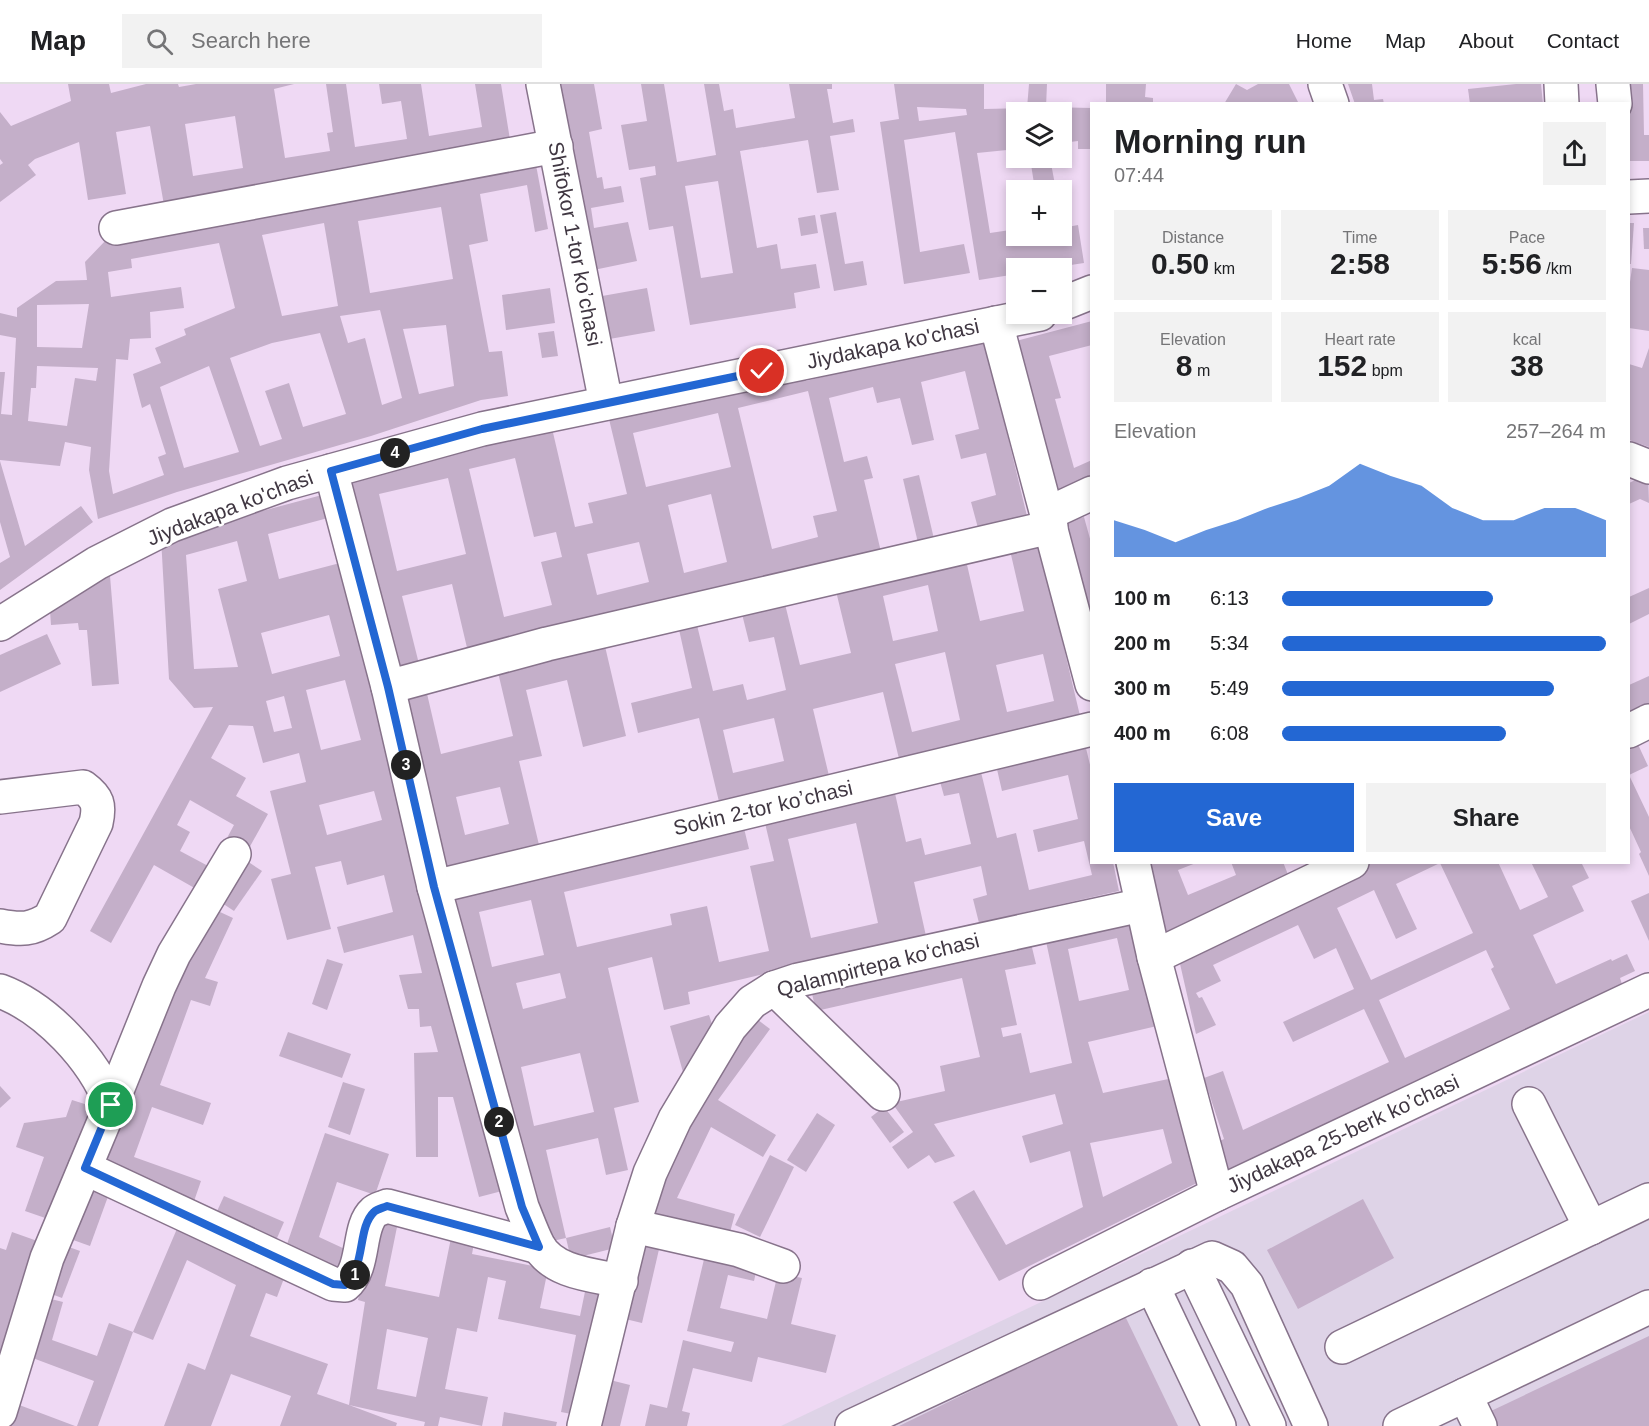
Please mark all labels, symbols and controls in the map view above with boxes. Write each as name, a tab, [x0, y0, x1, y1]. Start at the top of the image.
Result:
search box	[122, 14, 542, 68]
text: Map	[30, 25, 86, 56]
icon: search	[143, 25, 176, 58]
text: Search here	[191, 28, 311, 53]
text: Home	[1296, 29, 1352, 52]
text: Map	[1385, 29, 1426, 52]
text: About	[1459, 29, 1514, 52]
text: Contact	[1547, 29, 1619, 52]
map controls	[1006, 102, 1072, 324]
button: layers	[1006, 102, 1072, 168]
button: share	[1543, 122, 1606, 185]
text: Morning run	[1114, 123, 1306, 160]
street label: Shifokor 1-tor koʼchasi	[544, 140, 607, 348]
text: 07:44	[1114, 164, 1164, 186]
button: +	[1006, 180, 1072, 246]
text: Distance	[1162, 229, 1224, 246]
text: Time	[1343, 229, 1377, 246]
text: Pace	[1509, 229, 1545, 246]
text: 0.50	[1151, 247, 1209, 280]
text: 2:58	[1330, 247, 1390, 280]
text: 5:56	[1482, 247, 1542, 280]
button: −	[1006, 258, 1072, 324]
text: km	[1209, 260, 1235, 277]
text: /km	[1542, 260, 1572, 277]
street label: Jiydakapa ko'chasi	[805, 314, 981, 373]
text: Elevation	[1160, 331, 1226, 348]
text: Heart rate	[1324, 331, 1396, 348]
text: kcal	[1513, 331, 1541, 348]
pin	[736, 345, 787, 396]
text: 8	[1176, 349, 1192, 382]
text: 152	[1317, 349, 1367, 382]
text: 38	[1510, 349, 1544, 382]
icon: check	[745, 354, 778, 387]
text: m	[1192, 362, 1210, 379]
text: bpm	[1367, 362, 1403, 379]
text: Elevation	[1114, 420, 1196, 442]
text: 257–264 m	[1506, 420, 1606, 442]
pin: 4	[380, 438, 410, 468]
text: 4	[391, 444, 399, 461]
street label: Jiydakapa ko'chasi	[144, 465, 316, 550]
text: 100 m	[1114, 587, 1171, 609]
text: 6:13	[1210, 587, 1249, 609]
text: 200 m	[1114, 632, 1171, 654]
text: 5:34	[1210, 632, 1249, 654]
text: 300 m	[1114, 677, 1171, 699]
text: 5:49	[1210, 677, 1249, 699]
text: 400 m	[1114, 722, 1171, 744]
text: 6:08	[1210, 722, 1249, 744]
pin: 3	[391, 750, 421, 780]
text: 3	[402, 756, 410, 773]
street label: Sokin 2-tor koʼchasi	[671, 776, 855, 839]
button: Save	[1114, 783, 1354, 852]
button: Share	[1366, 783, 1606, 852]
street label: Qalampirtepa koʻchasi	[774, 928, 981, 1001]
street label: Jiydakapa 25-berk koʼchasi	[1223, 1070, 1462, 1197]
pin	[85, 1079, 136, 1130]
icon: arrive	[94, 1088, 127, 1121]
pin: 2	[484, 1107, 514, 1137]
text: 2	[495, 1113, 503, 1130]
pin: 1	[340, 1260, 370, 1290]
text: 1	[351, 1266, 359, 1283]

